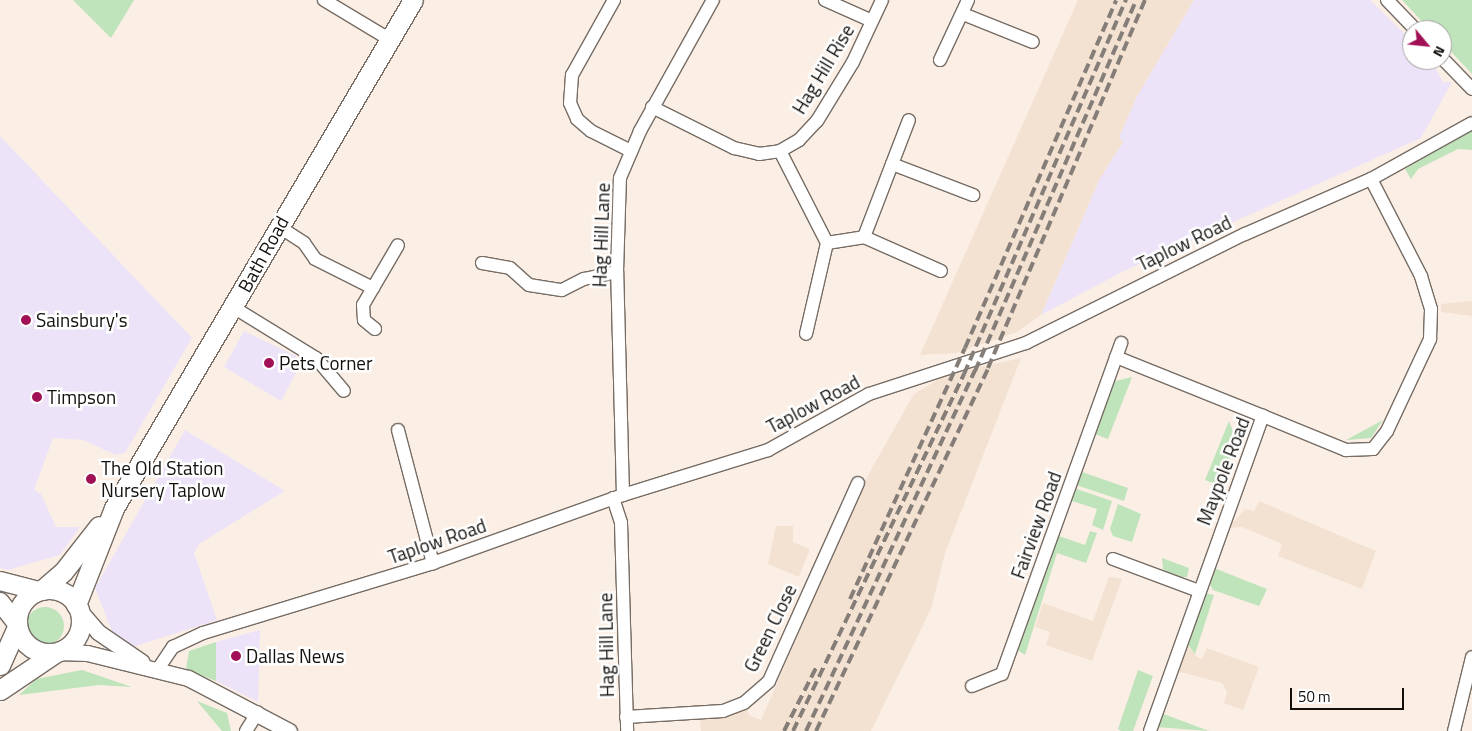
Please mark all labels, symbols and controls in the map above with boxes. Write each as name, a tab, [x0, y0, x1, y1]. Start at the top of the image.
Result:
street label: Hag Hill Rise	[787, 20, 859, 118]
north arrow	[1402, 20, 1452, 70]
text: N	[1428, 43, 1451, 61]
street label: Hag Hill Lane	[588, 182, 614, 288]
street label: Taplow Road	[1133, 210, 1235, 276]
street label: Bath Road	[233, 212, 293, 296]
place label: Sainsbury's	[36, 309, 128, 331]
marker: Sainsbury's	[20, 314, 32, 326]
place label: Pets Corner	[279, 352, 373, 374]
marker: Pets Corner	[263, 357, 275, 369]
street label: Taplow Road	[763, 370, 863, 438]
place label: Timpson	[47, 386, 116, 408]
marker: Timpson	[31, 391, 43, 403]
street label: Maypole Road	[1192, 414, 1254, 528]
place label: The Old Station Nursery Taplow	[101, 457, 226, 501]
street label: Fairview Road	[1006, 468, 1066, 582]
marker: The Old Station Nursery Taplow	[85, 473, 97, 485]
street label: Taplow Road	[385, 514, 489, 568]
street label: Green Close	[739, 580, 801, 676]
street label: Hag Hill Lane	[594, 592, 618, 698]
place label: Dallas News	[246, 645, 345, 667]
marker: Dallas News	[230, 650, 242, 662]
scale bar	[1292, 678, 1406, 710]
text: 50 m	[1298, 685, 1331, 708]

